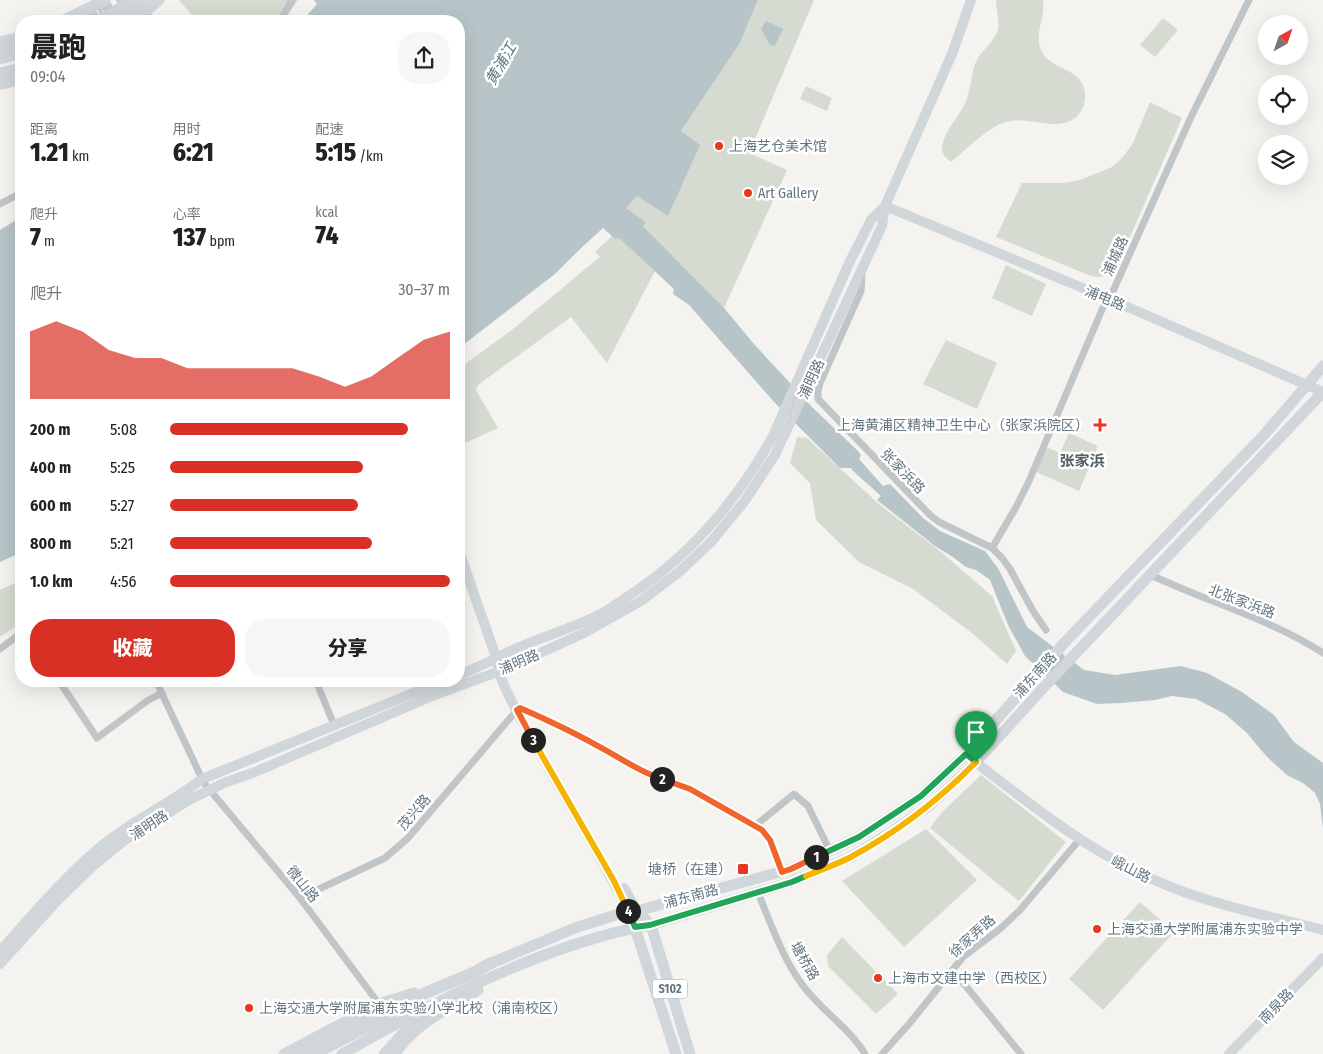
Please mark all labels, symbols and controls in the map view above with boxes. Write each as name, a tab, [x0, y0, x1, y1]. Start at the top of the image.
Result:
north arrow	[1258, 15, 1308, 65]
map controls	[1258, 15, 1308, 185]
text: 晨跑	[30, 31, 86, 64]
button: share	[398, 32, 450, 84]
water label: 黄浦江	[482, 38, 521, 88]
text: 09:04	[30, 67, 65, 86]
button: locate	[1258, 75, 1308, 125]
text: 距离	[30, 121, 58, 138]
text: 用时	[173, 121, 201, 138]
text: 配速	[315, 121, 343, 138]
button: layers	[1258, 135, 1308, 185]
text: 1.21	[30, 138, 69, 168]
text: 6:21	[173, 138, 214, 168]
text: 5:15	[315, 138, 356, 168]
place label: 上海艺仓美术馆	[729, 138, 827, 155]
marker: 上海艺仓美术馆	[713, 140, 725, 152]
text: km	[69, 148, 89, 165]
text: /km	[356, 148, 383, 165]
place label: Art Gallery	[758, 185, 819, 202]
marker: Art Gallery	[742, 187, 754, 199]
text: kcal	[315, 204, 338, 221]
text: 爬升	[30, 206, 58, 223]
text: 心率	[173, 206, 201, 223]
text: 74	[315, 221, 339, 251]
text: 7	[30, 223, 41, 253]
text: 137	[173, 223, 206, 253]
text: m	[41, 233, 55, 250]
text: bpm	[206, 233, 235, 250]
street label: 浦城路	[1099, 234, 1132, 279]
text: 30–37 m	[398, 280, 450, 299]
street label: 浦电路	[1082, 282, 1127, 314]
text: 爬升	[30, 284, 62, 303]
street label: 浦明路	[795, 357, 828, 402]
place label: 上海黄浦区精神卫生中心（张家浜院区）	[837, 417, 1089, 434]
marker: 上海黄浦区精神卫生中心（张家浜院区）	[1093, 418, 1107, 432]
text: 200 m	[30, 420, 70, 439]
text: 5:08	[110, 420, 137, 439]
street label: 张家浜路	[877, 445, 928, 497]
district label: 张家浜	[1059, 452, 1105, 470]
text: 400 m	[30, 458, 71, 477]
text: 5:25	[110, 458, 135, 477]
text: 600 m	[30, 496, 71, 515]
text: 5:27	[110, 496, 134, 515]
text: 800 m	[30, 534, 71, 553]
text: 5:21	[110, 534, 134, 553]
text: 1.0 km	[30, 572, 73, 591]
text: 4:56	[110, 572, 136, 591]
street label: 北张家浜路	[1206, 581, 1278, 622]
button: 收藏	[30, 619, 235, 677]
button: 分享	[245, 619, 450, 677]
street label: 浦明路	[497, 646, 542, 678]
street label: 浦东南路	[1010, 649, 1060, 702]
pin	[955, 711, 997, 762]
icon: arrive	[962, 718, 990, 746]
pin: 3	[520, 728, 546, 752]
text: 3	[530, 732, 537, 749]
pin: 2	[650, 766, 674, 792]
text: 2	[659, 771, 666, 788]
street label: 茂兴路	[394, 791, 435, 834]
street label: 浦明路	[127, 807, 172, 844]
pin: 1	[804, 844, 828, 870]
text: 1	[814, 849, 819, 866]
street label: 峨山路	[1108, 852, 1153, 887]
place label: 塘桥（在建）	[648, 861, 732, 878]
marker: 塘桥（在建）	[736, 862, 750, 876]
street label: 微山路	[283, 863, 322, 906]
street label: 浦东南路	[662, 881, 720, 912]
pin: 4	[616, 898, 640, 924]
text: 4	[625, 903, 632, 920]
street label: 徐家弄路	[946, 912, 999, 961]
place label: 上海交通大学附属浦东实验中学	[1107, 921, 1303, 938]
marker: 上海交通大学附属浦东实验中学	[1091, 923, 1103, 935]
street label: 塘桥路	[787, 939, 822, 984]
place label: 上海市文建中学（西校区）	[888, 970, 1056, 987]
marker: 上海市文建中学（西校区）	[872, 972, 884, 984]
road number: S102	[652, 980, 688, 999]
street label: 南泉路	[1256, 985, 1297, 1027]
place label: 上海交通大学附属浦东实验小学北校（浦南校区）	[259, 1000, 567, 1017]
marker: 上海交通大学附属浦东实验小学北校（浦南校区）	[243, 1002, 255, 1014]

